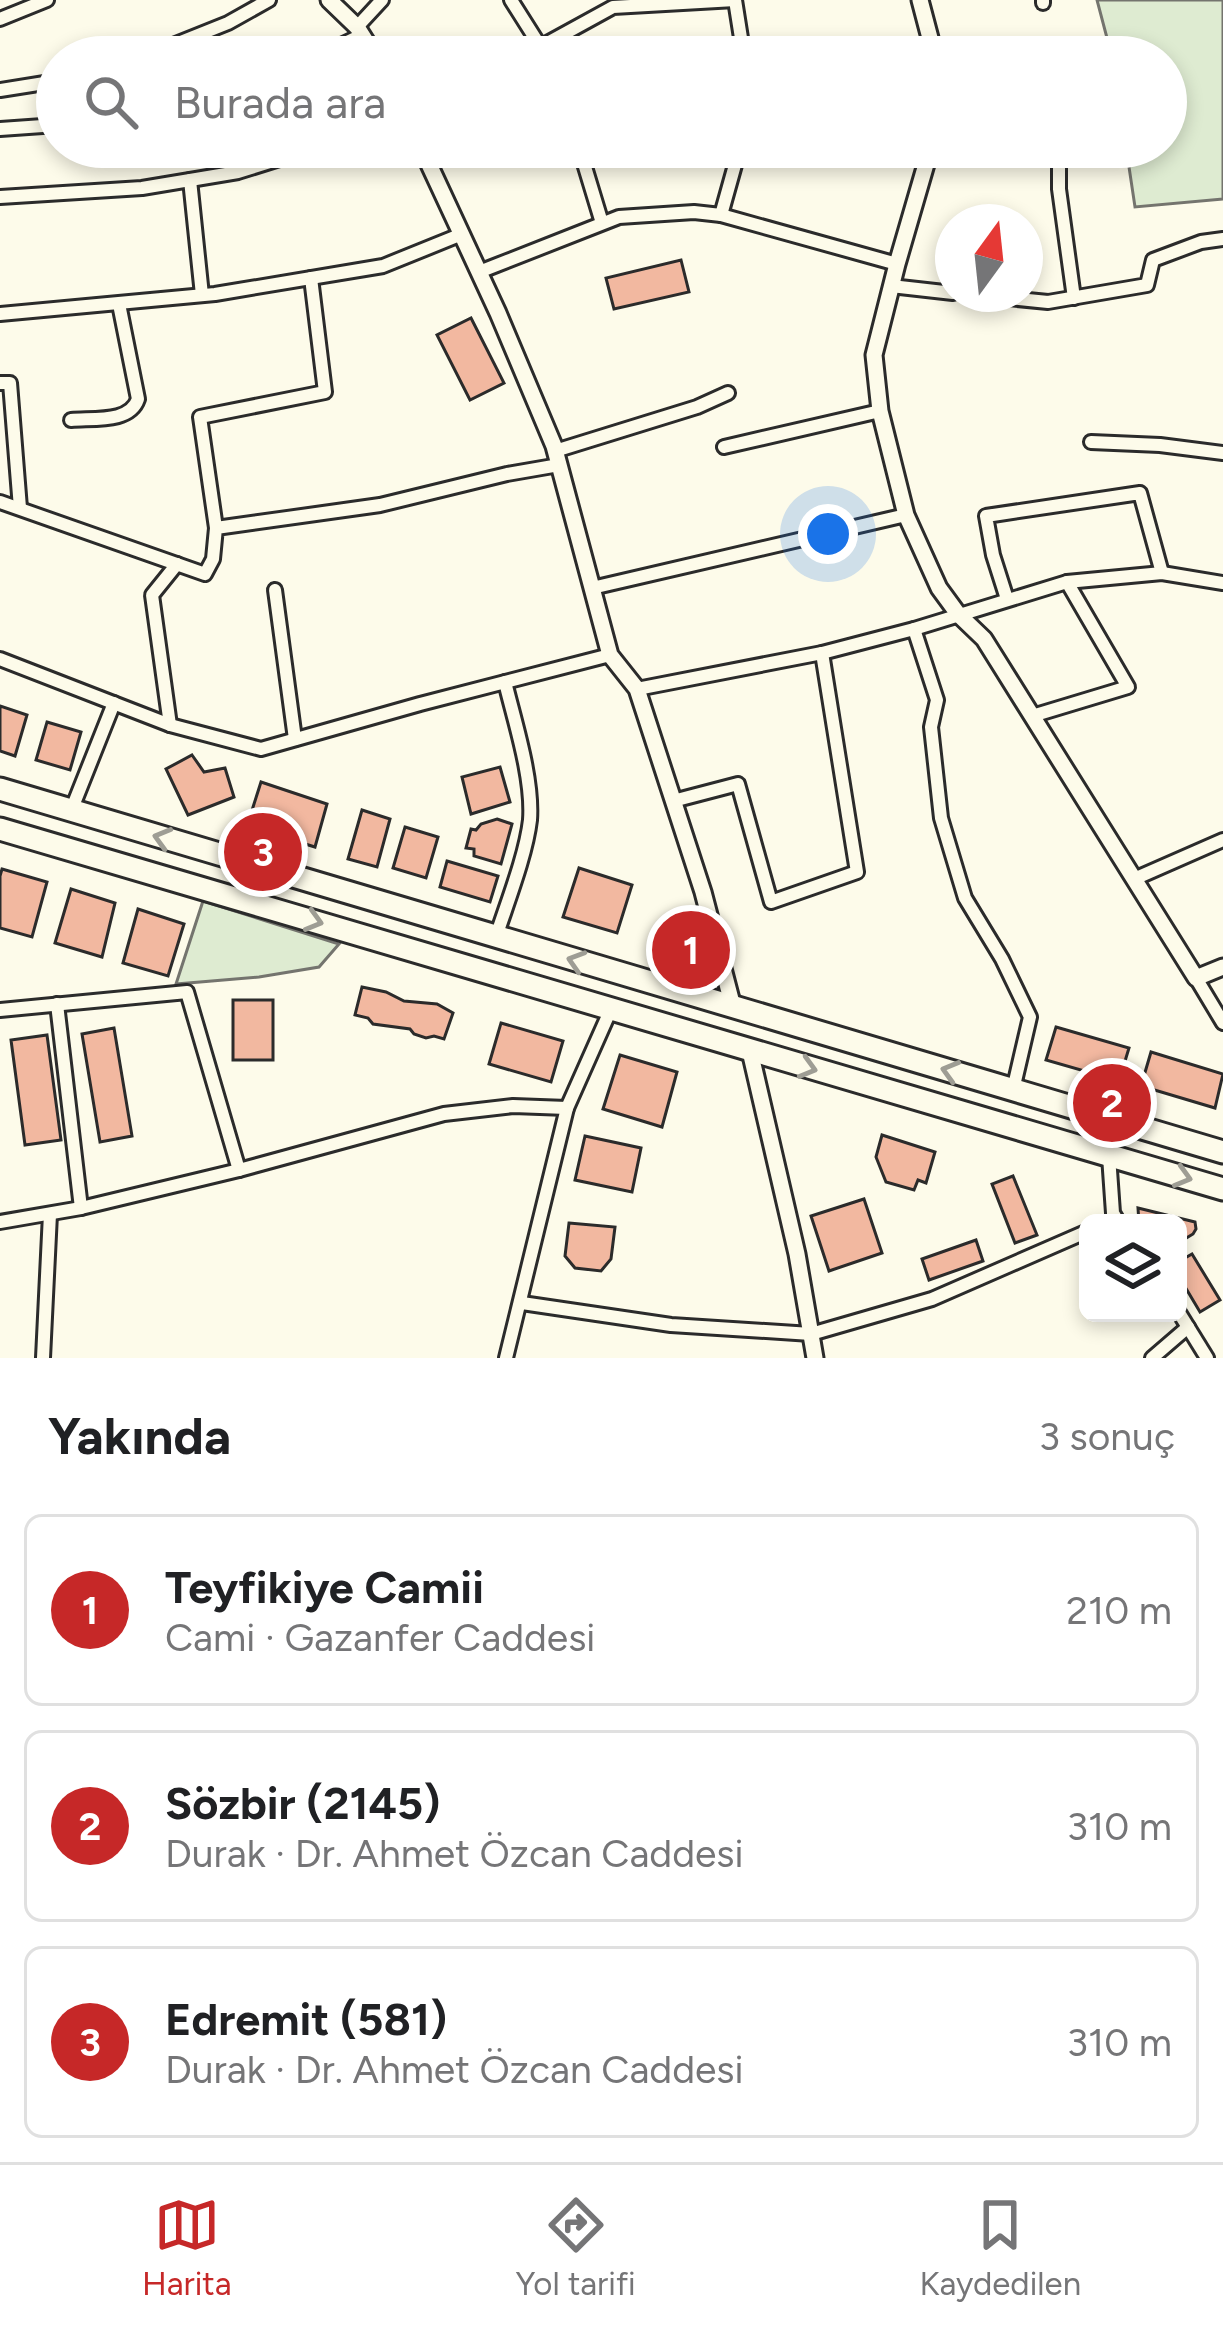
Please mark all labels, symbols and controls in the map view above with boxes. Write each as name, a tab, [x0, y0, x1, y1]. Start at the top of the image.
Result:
search box	[36, 36, 1187, 168]
icon: search	[78, 69, 144, 135]
text: Burada ara	[174, 75, 386, 129]
north arrow	[935, 204, 1043, 312]
your location	[798, 504, 858, 564]
pin: 3	[224, 807, 302, 897]
one-way arrow	[152, 827, 173, 852]
pin: 1	[652, 905, 730, 995]
one-way arrow	[303, 907, 324, 932]
one-way arrow	[566, 950, 587, 975]
one-way arrow	[797, 1054, 818, 1079]
pin: 2	[1073, 1058, 1151, 1148]
one-way arrow	[940, 1060, 961, 1085]
one-way arrow	[1172, 1163, 1193, 1188]
map controls	[1079, 1214, 1187, 1322]
button: layers	[1079, 1214, 1187, 1322]
text: Yakında	[48, 1406, 231, 1467]
text: 3 sonuç	[1039, 1413, 1175, 1460]
text: Teyfikiye Camii	[165, 1560, 484, 1614]
text: 1	[82, 1587, 98, 1634]
text: 210 m	[1066, 1587, 1172, 1634]
text: Cami · Gazanfer Caddesi	[165, 1614, 595, 1661]
text: Sözbir (2145)	[165, 1776, 440, 1830]
text: 2	[79, 1803, 101, 1850]
text: 310 m	[1067, 1803, 1172, 1850]
text: Durak · Dr. Ahmet Özcan Caddesi	[165, 1830, 744, 1877]
text: Edremit (581)	[165, 1992, 447, 2046]
text: 3	[79, 2019, 101, 2066]
text: 310 m	[1067, 2019, 1172, 2066]
text: Durak · Dr. Ahmet Özcan Caddesi	[165, 2046, 744, 2093]
tab: Harita	[142, 2192, 232, 2303]
tab: Yol tarifi	[515, 2192, 636, 2303]
tab: Kaydedilen	[920, 2192, 1081, 2303]

